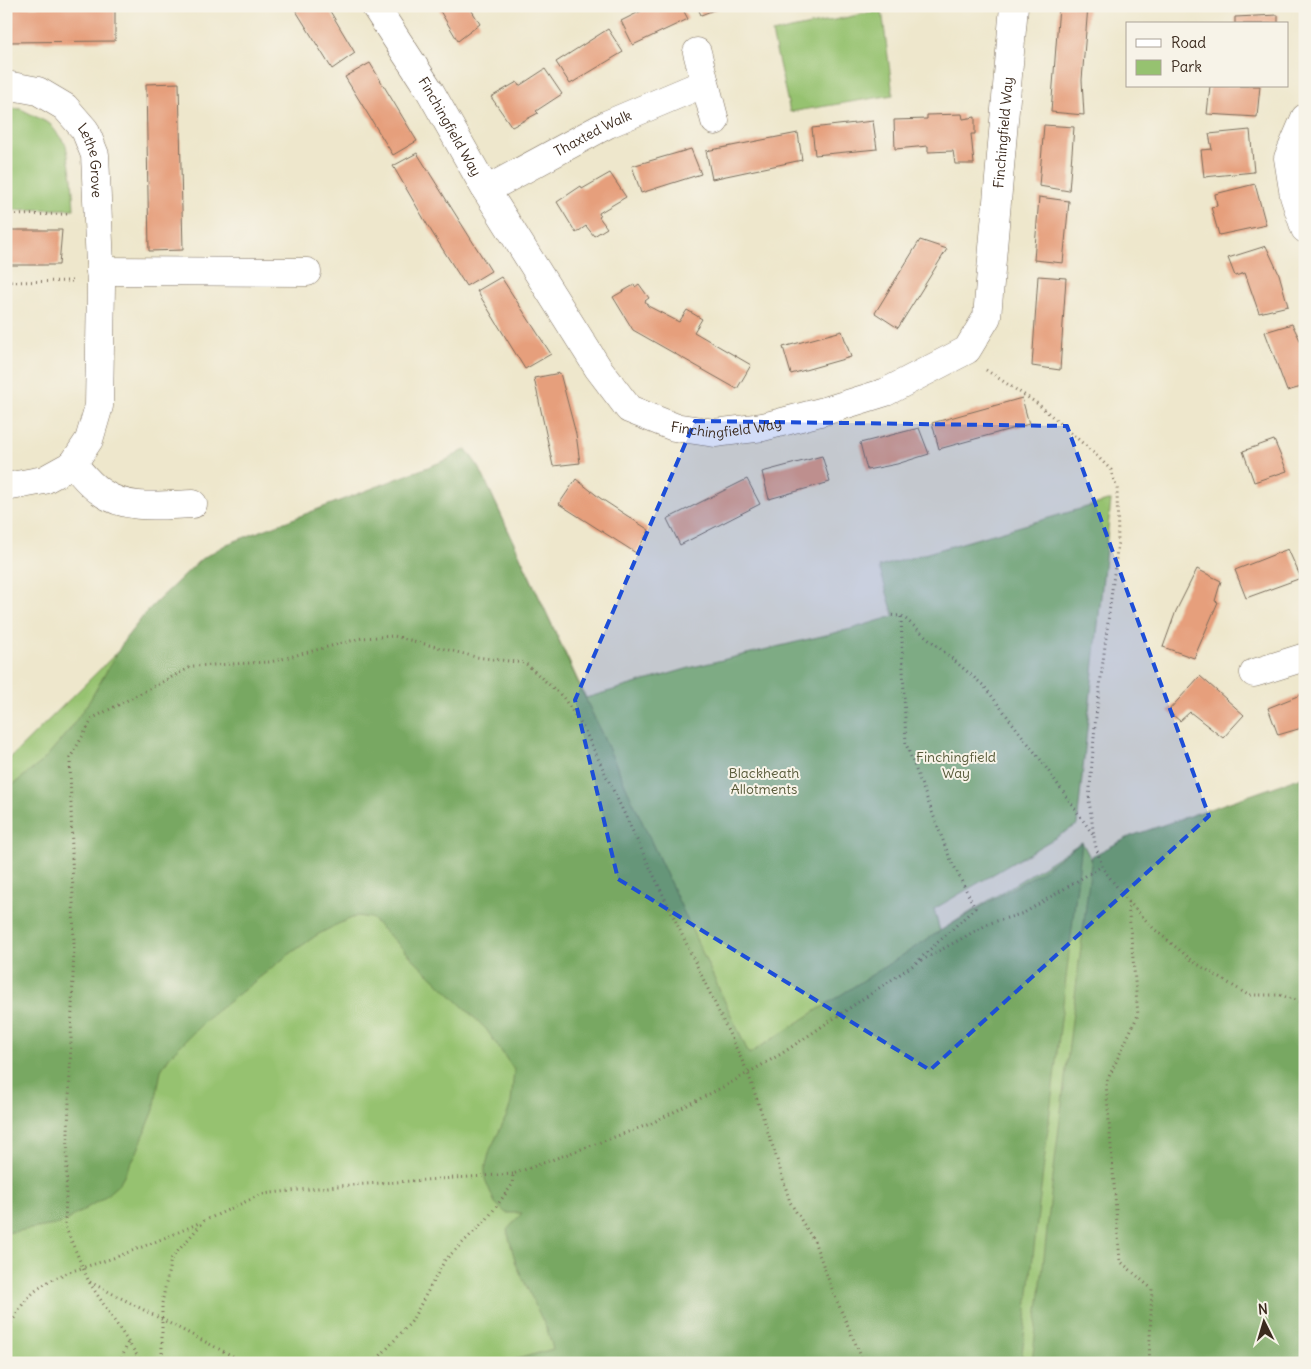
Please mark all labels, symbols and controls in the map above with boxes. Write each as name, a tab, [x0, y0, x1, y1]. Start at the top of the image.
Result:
legend	[1126, 22, 1288, 88]
text: Road	[1171, 33, 1206, 52]
text: Park	[1171, 57, 1202, 76]
street label: Finchingfield Way	[414, 73, 485, 179]
street label: Finchingfield Way	[989, 76, 1017, 189]
street label: Thaxted Walk	[551, 106, 634, 160]
street label: Lethe Grove	[74, 119, 106, 198]
street label: Finchingfield Way	[670, 414, 784, 442]
park label: Finchingfield Way	[916, 748, 996, 782]
park label: Blackheath Allotments	[729, 764, 799, 798]
north arrow	[1238, 1296, 1288, 1346]
text: N	[1257, 1300, 1268, 1318]

